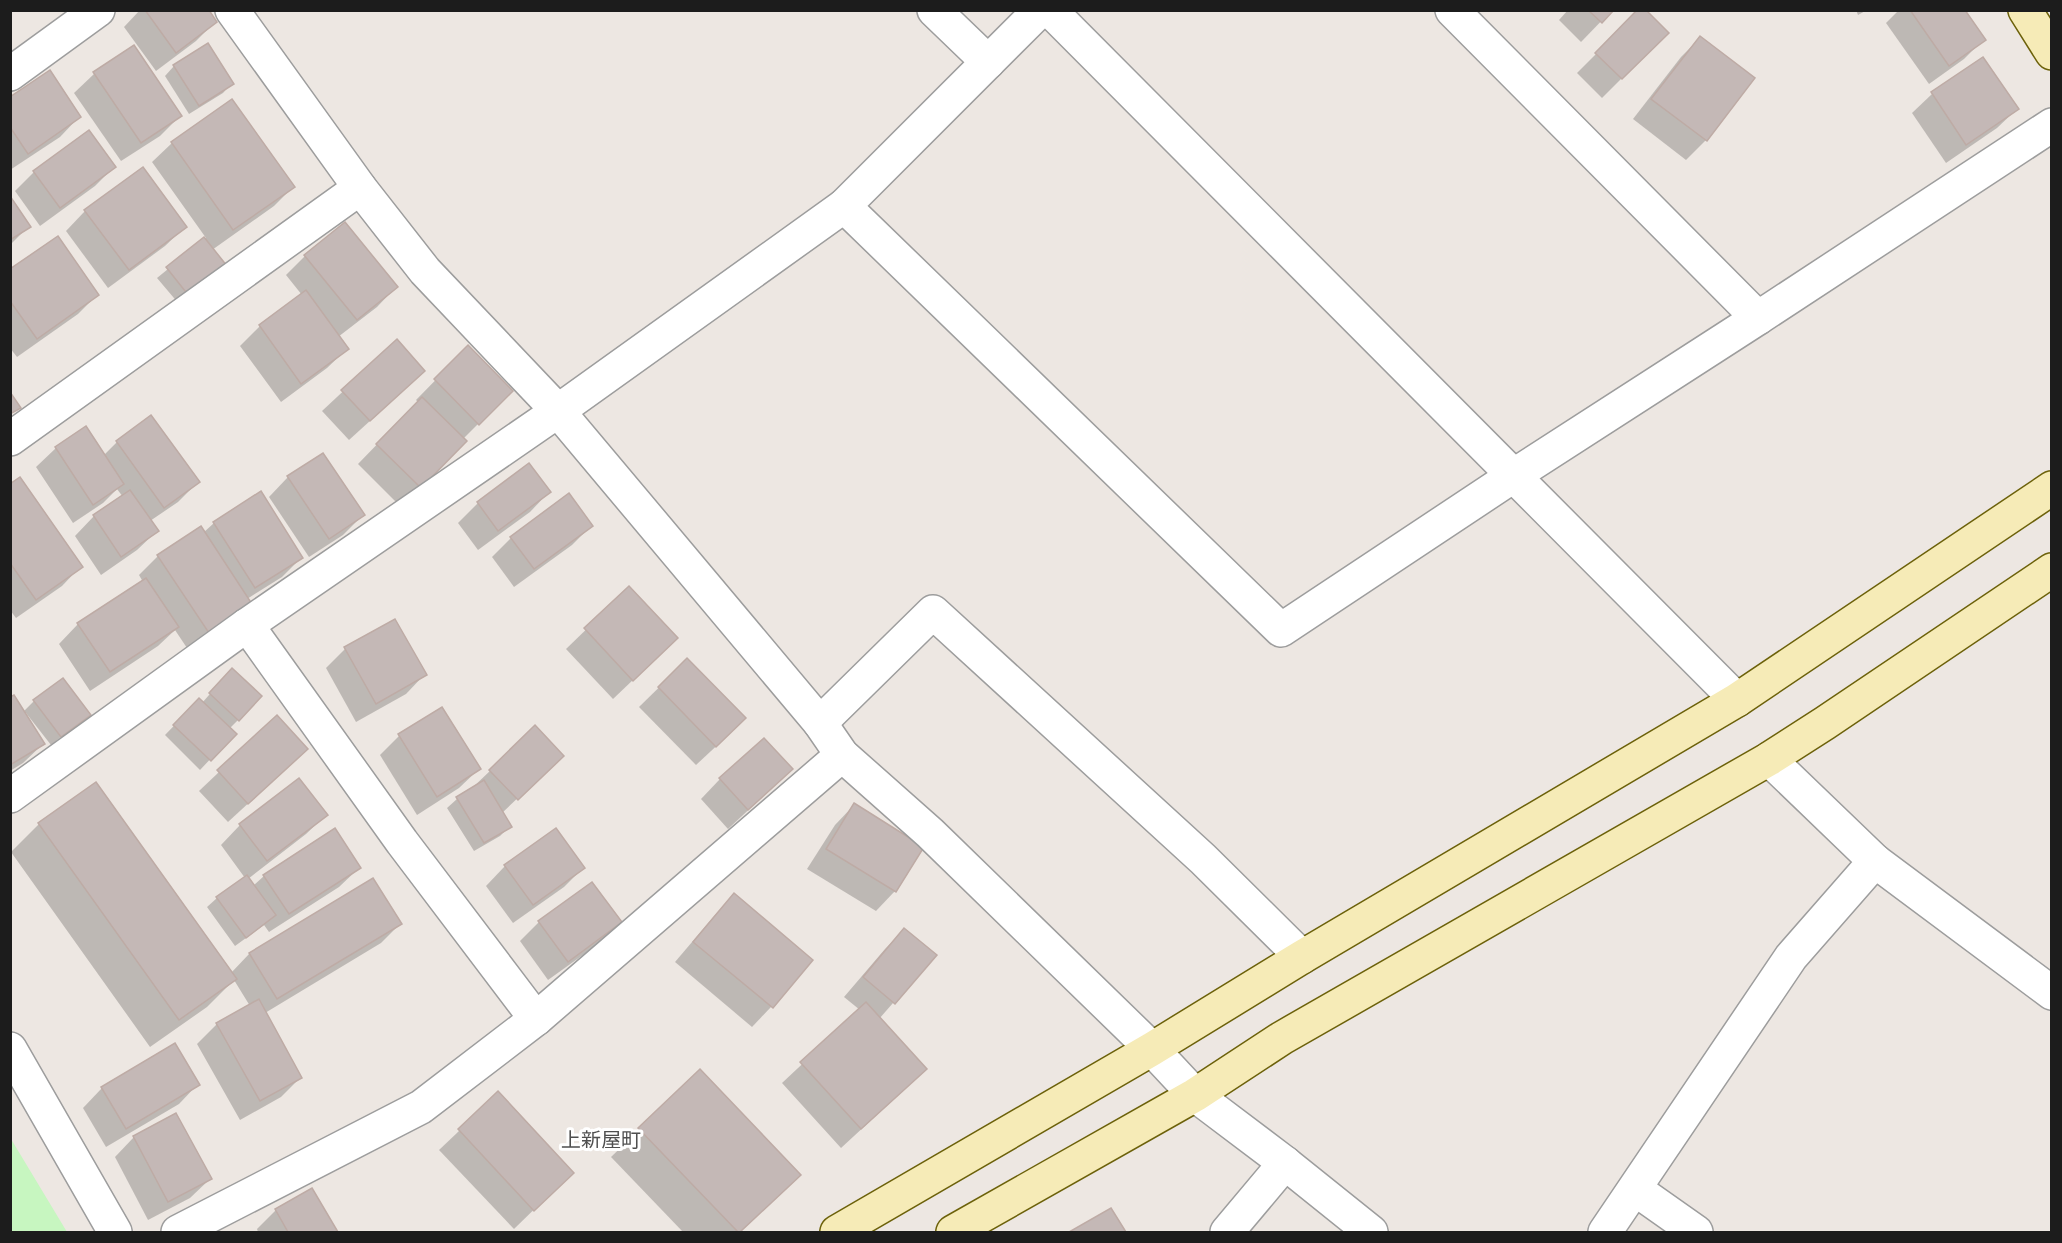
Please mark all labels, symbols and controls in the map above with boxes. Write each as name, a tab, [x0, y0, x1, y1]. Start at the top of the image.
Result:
district label: 上新屋町	[561, 1127, 641, 1154]

